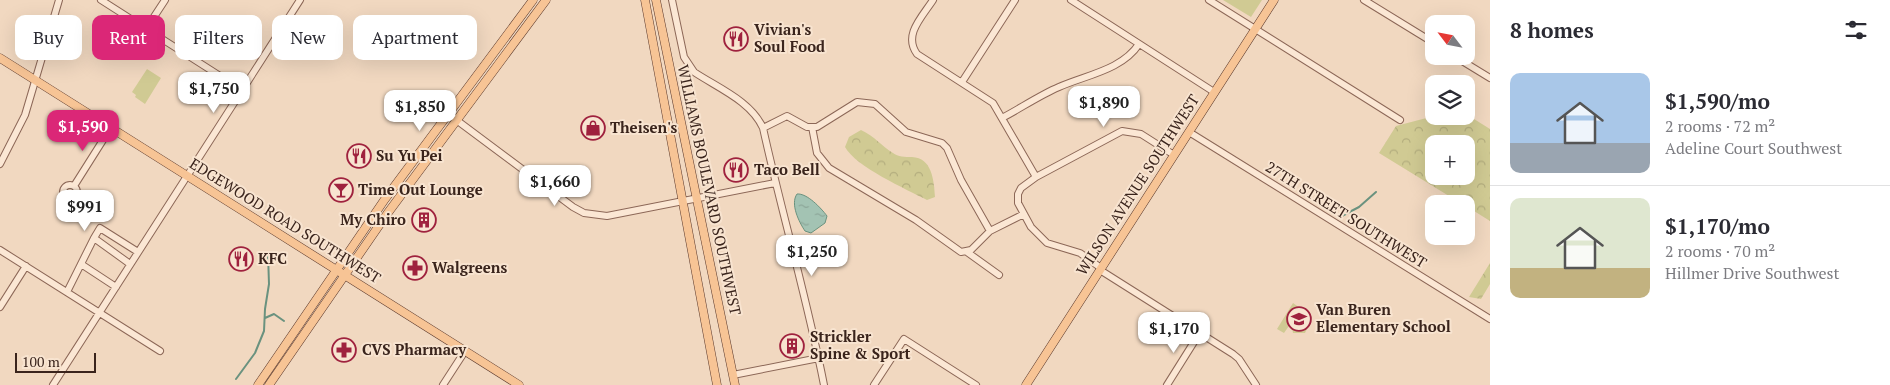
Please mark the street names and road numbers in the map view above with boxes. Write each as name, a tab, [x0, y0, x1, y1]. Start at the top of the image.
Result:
street label: WILLIAMS BOULEVARD SOUTHWEST	[674, 63, 746, 317]
street label: WILSON AVENUE SOUTHWEST	[1071, 90, 1203, 279]
street label: EDGEWOOD ROAD SOUTHWEST	[186, 153, 385, 287]
street label: 27TH STREET SOUTHWEST	[1262, 156, 1431, 272]

